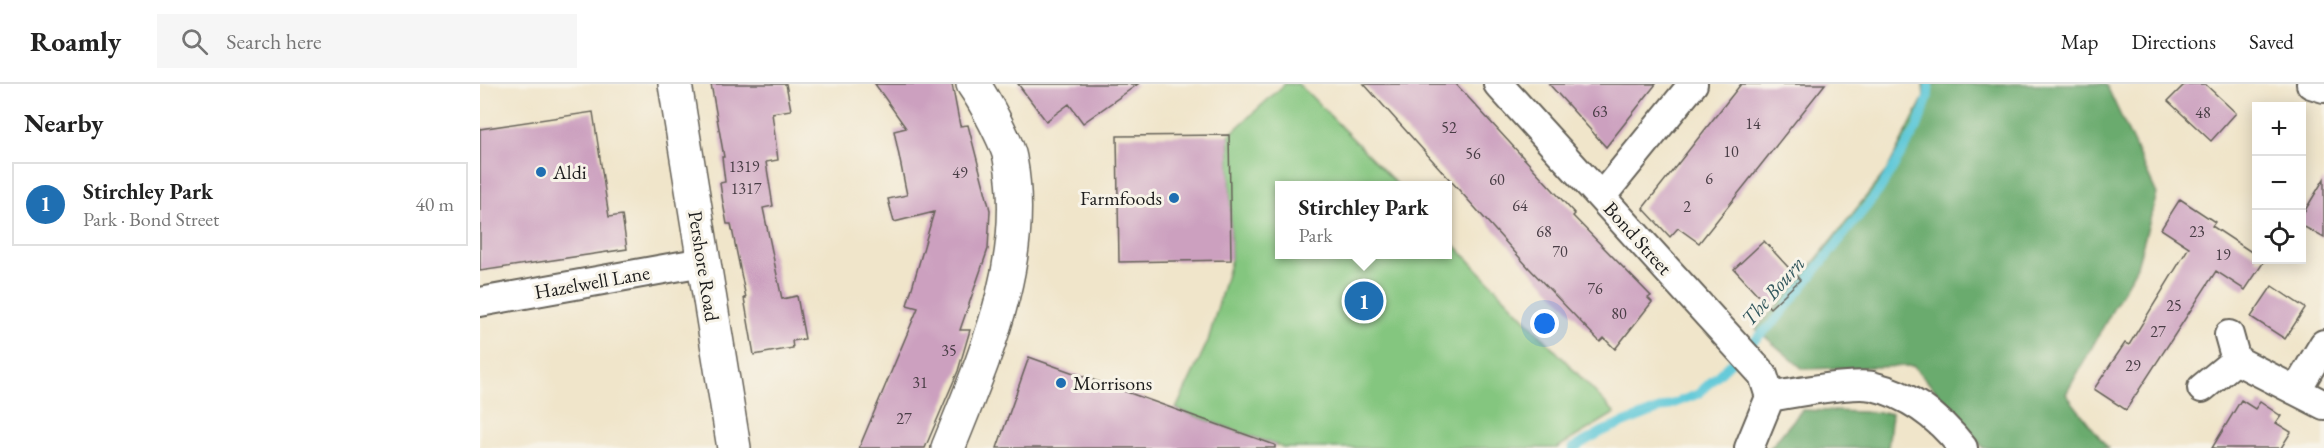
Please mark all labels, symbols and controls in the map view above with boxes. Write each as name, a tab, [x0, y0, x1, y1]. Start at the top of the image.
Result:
search box	[157, 14, 577, 68]
text: Roamly	[30, 23, 121, 59]
icon: search	[178, 25, 211, 58]
text: Search here	[226, 27, 322, 56]
text: Map	[2061, 28, 2098, 55]
text: Directions	[2131, 28, 2216, 55]
text: Saved	[2249, 28, 2294, 55]
house number: 63	[1592, 101, 1608, 122]
house number: 48	[2195, 102, 2211, 123]
map controls	[2252, 102, 2306, 264]
button: +	[2252, 102, 2306, 156]
text: Nearby	[24, 106, 104, 140]
house number: 14	[1745, 113, 1761, 134]
house number: 52	[1441, 117, 1457, 138]
house number: 10	[1723, 141, 1739, 162]
house number: 56	[1465, 143, 1481, 164]
house number: 1319	[729, 156, 760, 177]
button: −	[2252, 156, 2306, 210]
place label: Aldi	[552, 159, 587, 185]
house number: 49	[952, 162, 968, 183]
marker: Aldi	[534, 165, 548, 179]
house number: 6	[1705, 168, 1713, 189]
house number: 60	[1489, 169, 1505, 190]
text: Stirchley Park	[83, 177, 213, 206]
house number: 1317	[731, 178, 762, 199]
popup	[1275, 181, 1452, 259]
place label: Farmfoods	[1080, 185, 1162, 211]
text: 1	[40, 191, 51, 217]
text: 40 m	[415, 191, 454, 217]
marker: Farmfoods	[1167, 191, 1181, 205]
text: Stirchley Park	[1298, 193, 1429, 222]
house number: 64	[1512, 195, 1528, 216]
street label: Bond Street	[1598, 196, 1678, 281]
house number: 2	[1683, 196, 1691, 217]
text: Park · Bond Street	[83, 206, 219, 232]
street label: Pershore Road	[682, 209, 726, 324]
button: locate	[2252, 210, 2306, 264]
house number: 68	[1536, 221, 1552, 242]
house number: 23	[2189, 221, 2205, 242]
text: Park	[1298, 222, 1333, 248]
house number: 70	[1552, 241, 1568, 262]
house number: 19	[2215, 244, 2231, 265]
water label: The Bourn	[1735, 250, 1810, 331]
street label: Hazelwell Lane	[532, 259, 652, 305]
pin: 1	[1344, 278, 1384, 324]
house number: 76	[1587, 278, 1603, 299]
house number: 25	[2166, 295, 2182, 316]
house number: 80	[1611, 303, 1627, 324]
your location	[1530, 309, 1559, 338]
house number: 27	[2150, 321, 2166, 342]
house number: 35	[941, 340, 957, 361]
house number: 29	[2125, 355, 2141, 376]
place label: Morrisons	[1073, 370, 1152, 396]
house number: 31	[912, 372, 928, 393]
marker: Morrisons	[1054, 376, 1068, 390]
house number: 27	[896, 408, 912, 429]

